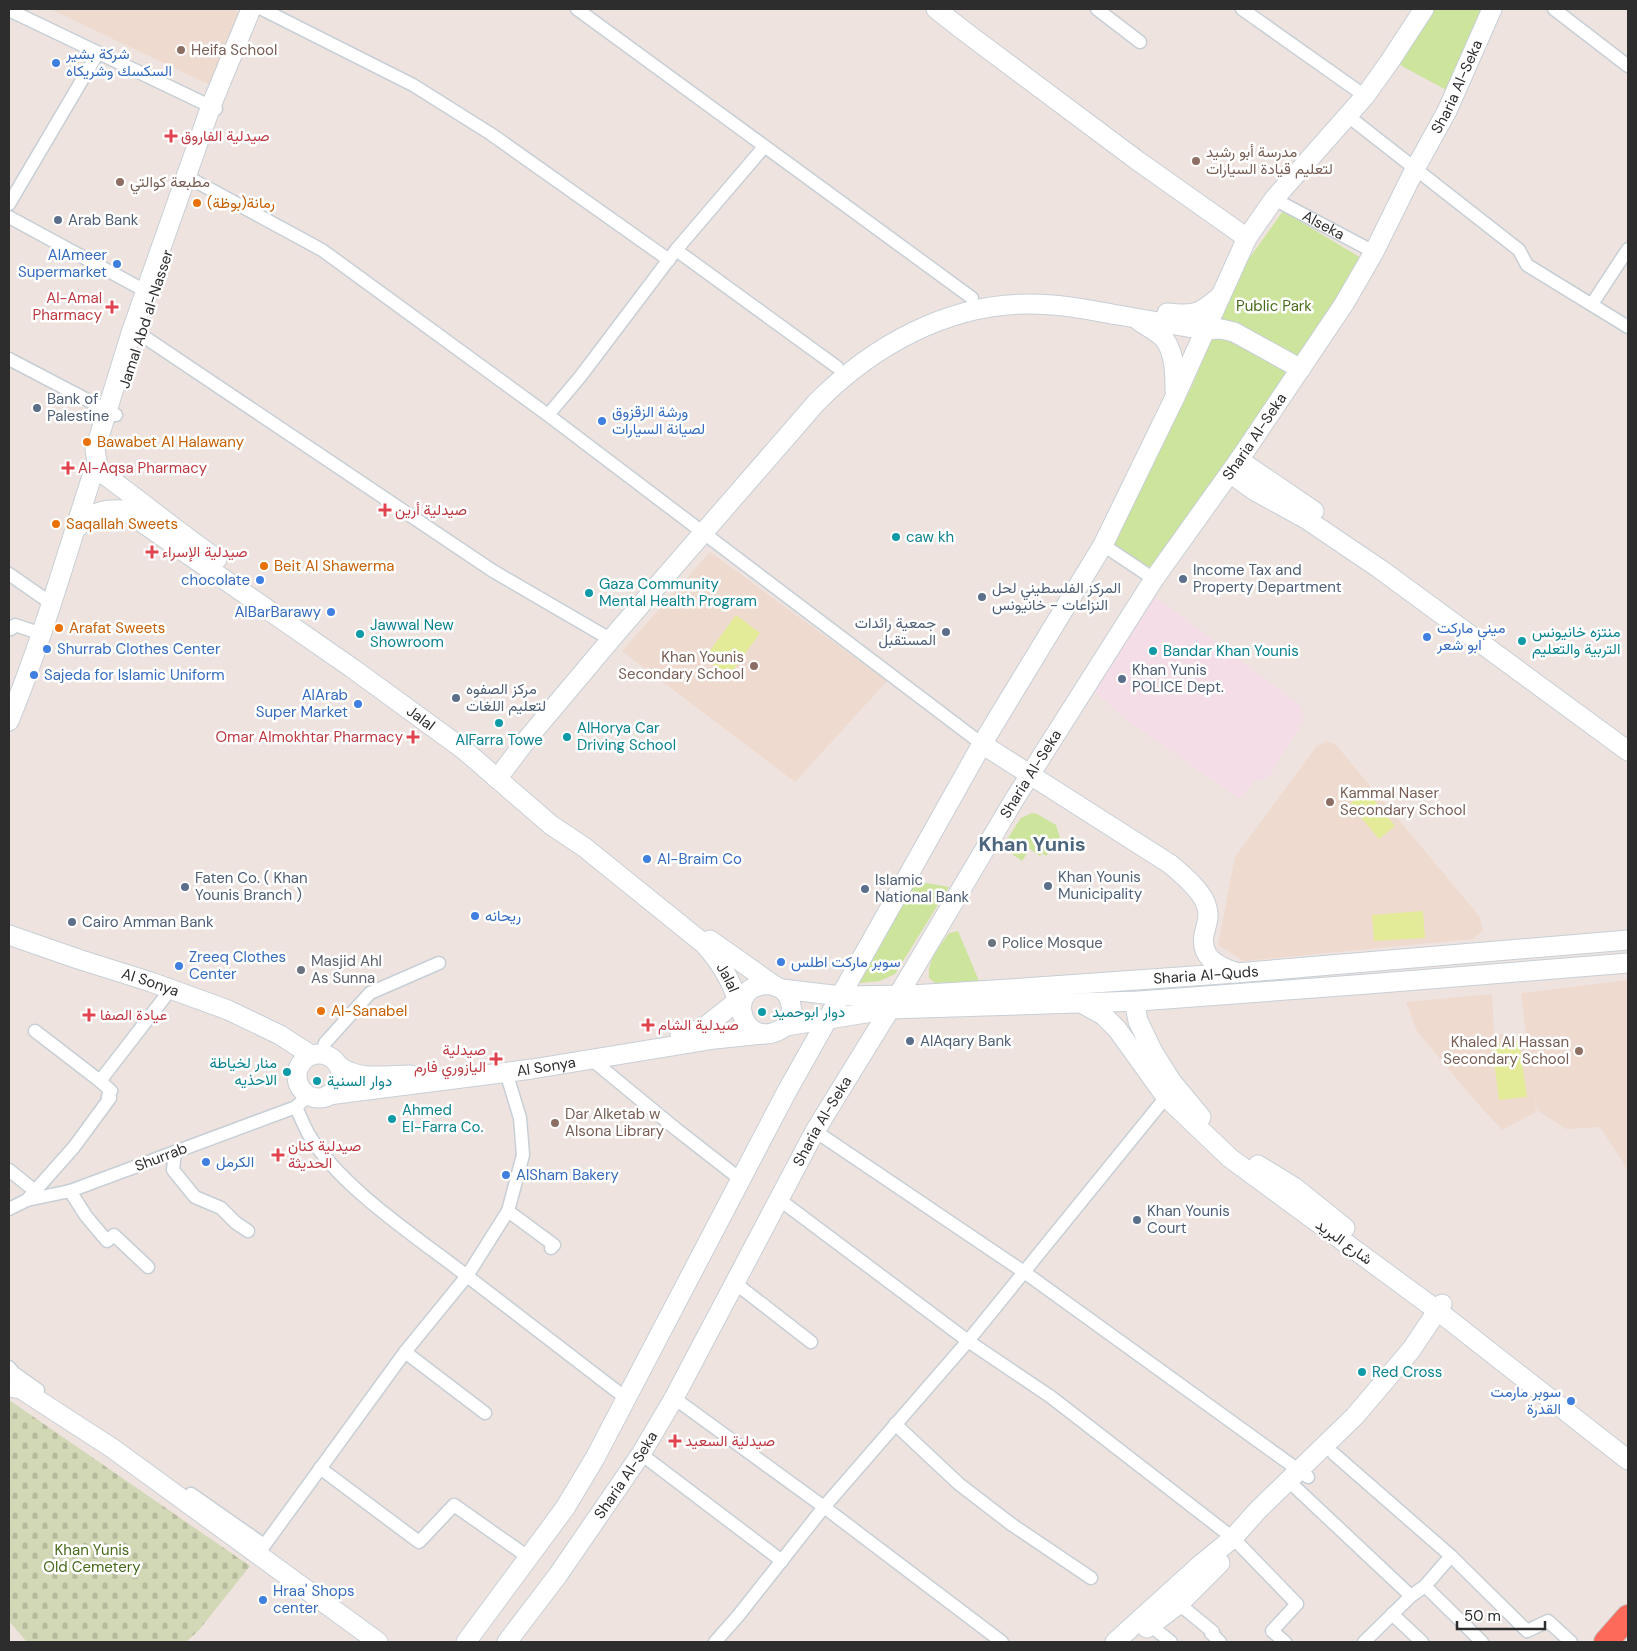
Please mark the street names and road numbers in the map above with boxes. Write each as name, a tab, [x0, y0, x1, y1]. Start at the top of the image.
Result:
street label: Sharia Al-Seka	[1426, 37, 1487, 137]
street label: Alseka	[1299, 206, 1348, 245]
street label: Jamal Abd al-Nasser	[114, 247, 178, 391]
street label: Sharia Al-Seka	[1218, 389, 1291, 484]
street label: Jalal	[402, 701, 439, 735]
street label: Sharia Al-Seka	[995, 726, 1066, 822]
street label: Jalal	[712, 959, 744, 995]
street label: Sharia Al-Quds	[1153, 961, 1259, 989]
street label: Al Sonya	[119, 963, 182, 1001]
street label: Al Sonya	[516, 1052, 577, 1081]
street label: Sharia Al-Seka	[788, 1072, 856, 1170]
street label: Shurrab	[132, 1138, 190, 1176]
street label: شارع البريد	[1311, 1215, 1377, 1270]
street label: Sharia Al-Seka	[589, 1428, 662, 1523]

